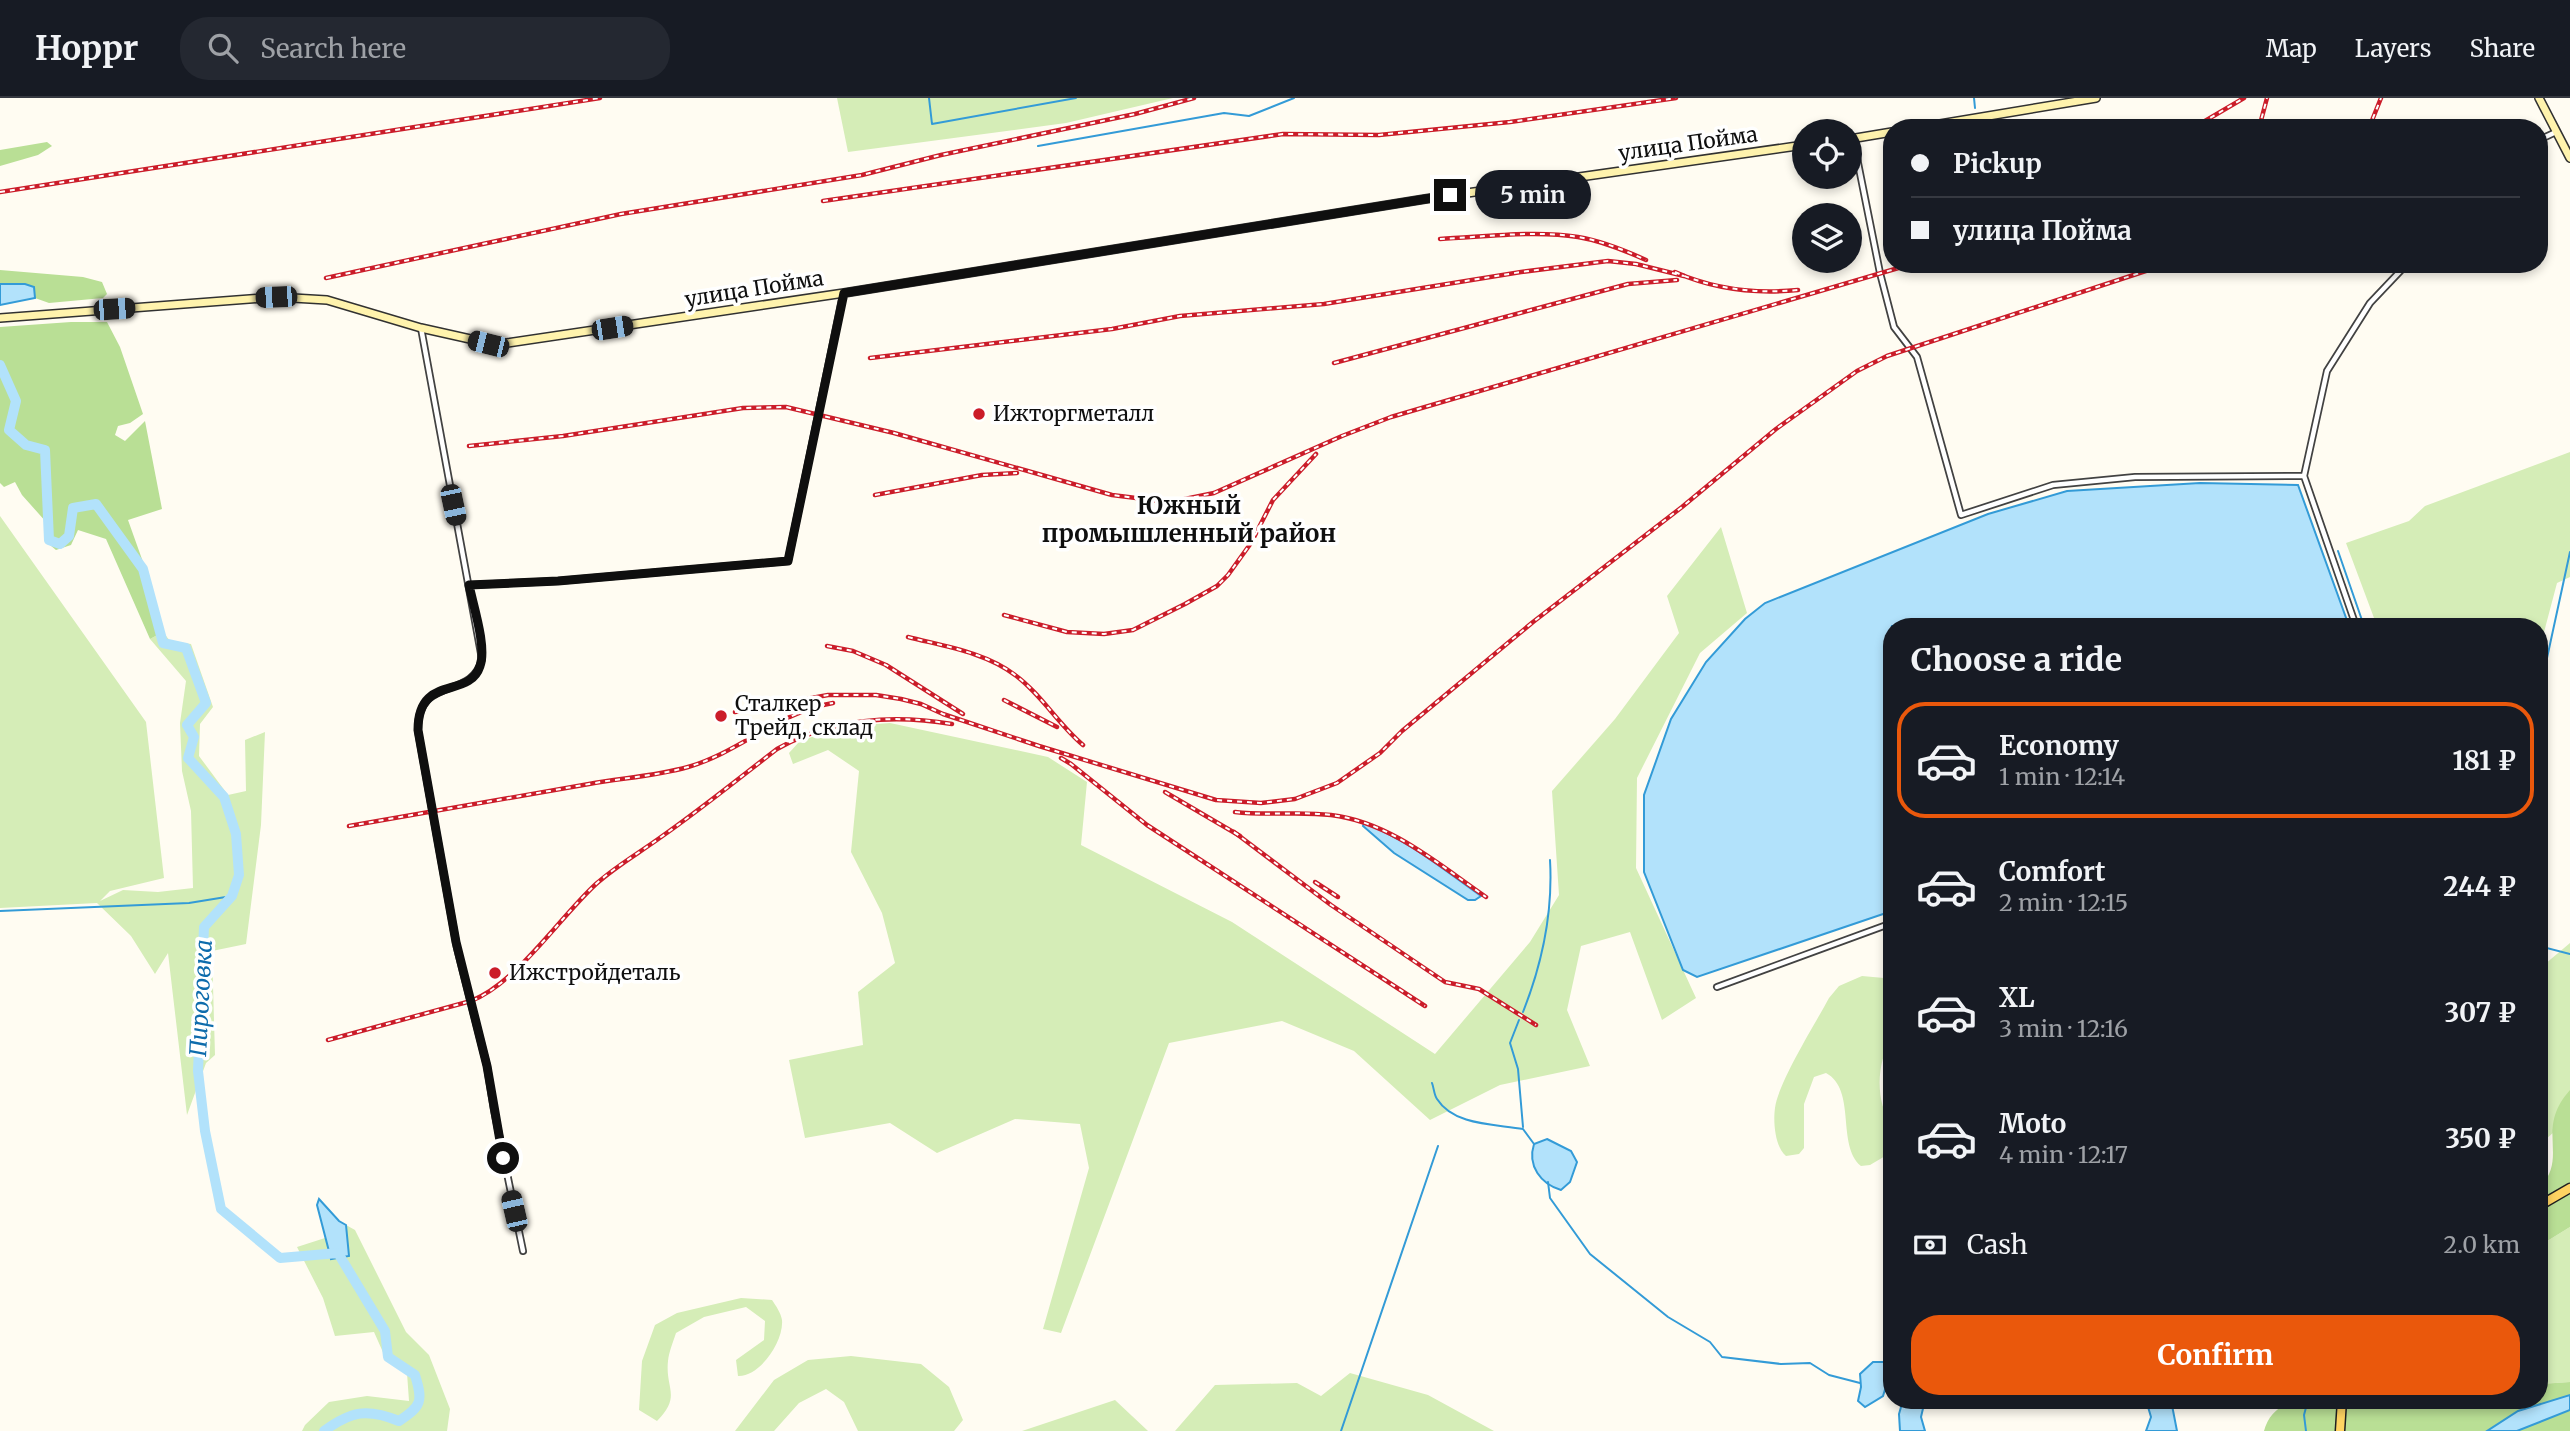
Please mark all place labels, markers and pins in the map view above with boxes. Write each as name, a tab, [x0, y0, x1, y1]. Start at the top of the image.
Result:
place label: Ижторгметалл	[993, 400, 1154, 427]
marker: Ижторгметалл	[971, 406, 987, 422]
place label: Сталкер Трейд, склад	[735, 690, 873, 741]
marker: Сталкер Трейд, склад	[713, 708, 729, 724]
place label: Ижстройдеталь	[509, 959, 681, 986]
marker: Ижстройдеталь	[487, 965, 503, 981]

